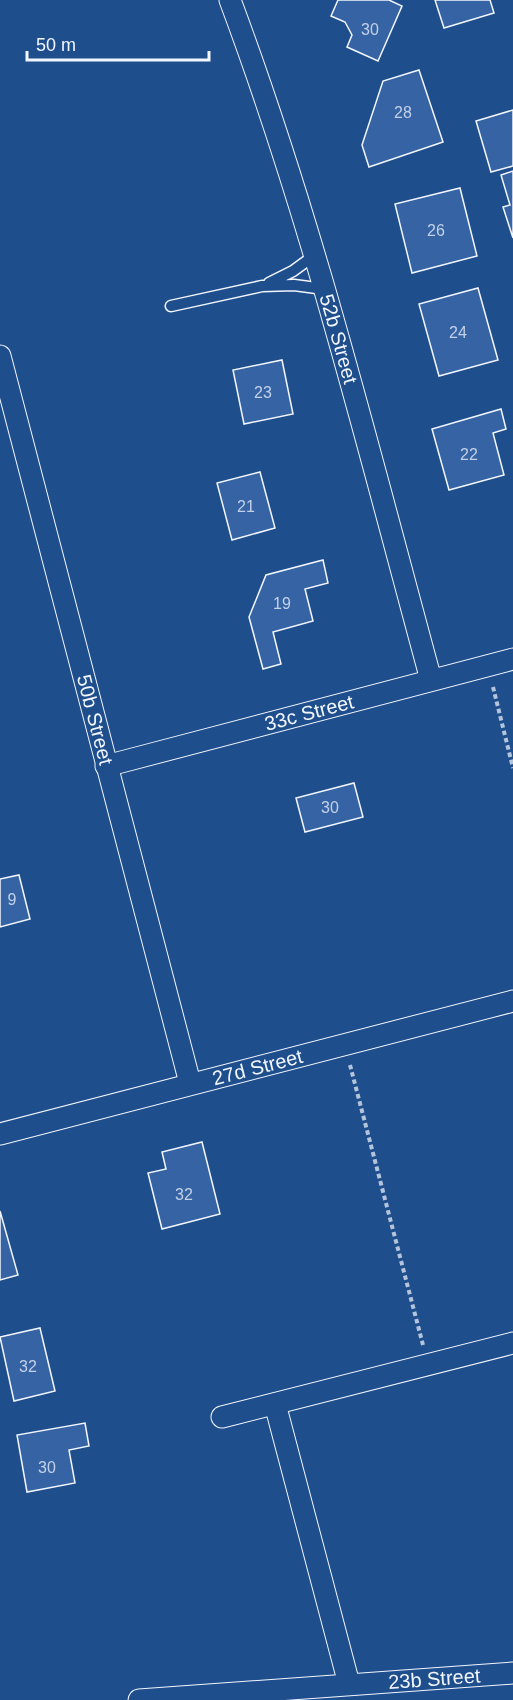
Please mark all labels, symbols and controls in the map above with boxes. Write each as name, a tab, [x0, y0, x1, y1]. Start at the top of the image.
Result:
house number: 30	[361, 21, 379, 38]
scale bar	[27, 24, 208, 62]
text: 50 m	[36, 35, 76, 55]
house number: 28	[394, 104, 412, 121]
house number: 26	[427, 222, 445, 239]
street label: 52b Street	[315, 291, 362, 387]
house number: 24	[449, 324, 467, 341]
house number: 23	[254, 384, 272, 401]
house number: 22	[460, 446, 478, 463]
house number: 21	[237, 498, 255, 515]
house number: 19	[273, 595, 291, 612]
street label: 50b Street	[73, 672, 117, 768]
street label: 33c Street	[262, 690, 356, 735]
house number: 30	[321, 799, 339, 816]
house number: 9	[8, 891, 17, 908]
street label: 27d Street	[210, 1045, 305, 1089]
house number: 32	[175, 1186, 193, 1203]
house number: 32	[19, 1358, 37, 1375]
house number: 30	[38, 1459, 56, 1476]
street label: 23b Street	[387, 1664, 482, 1693]

